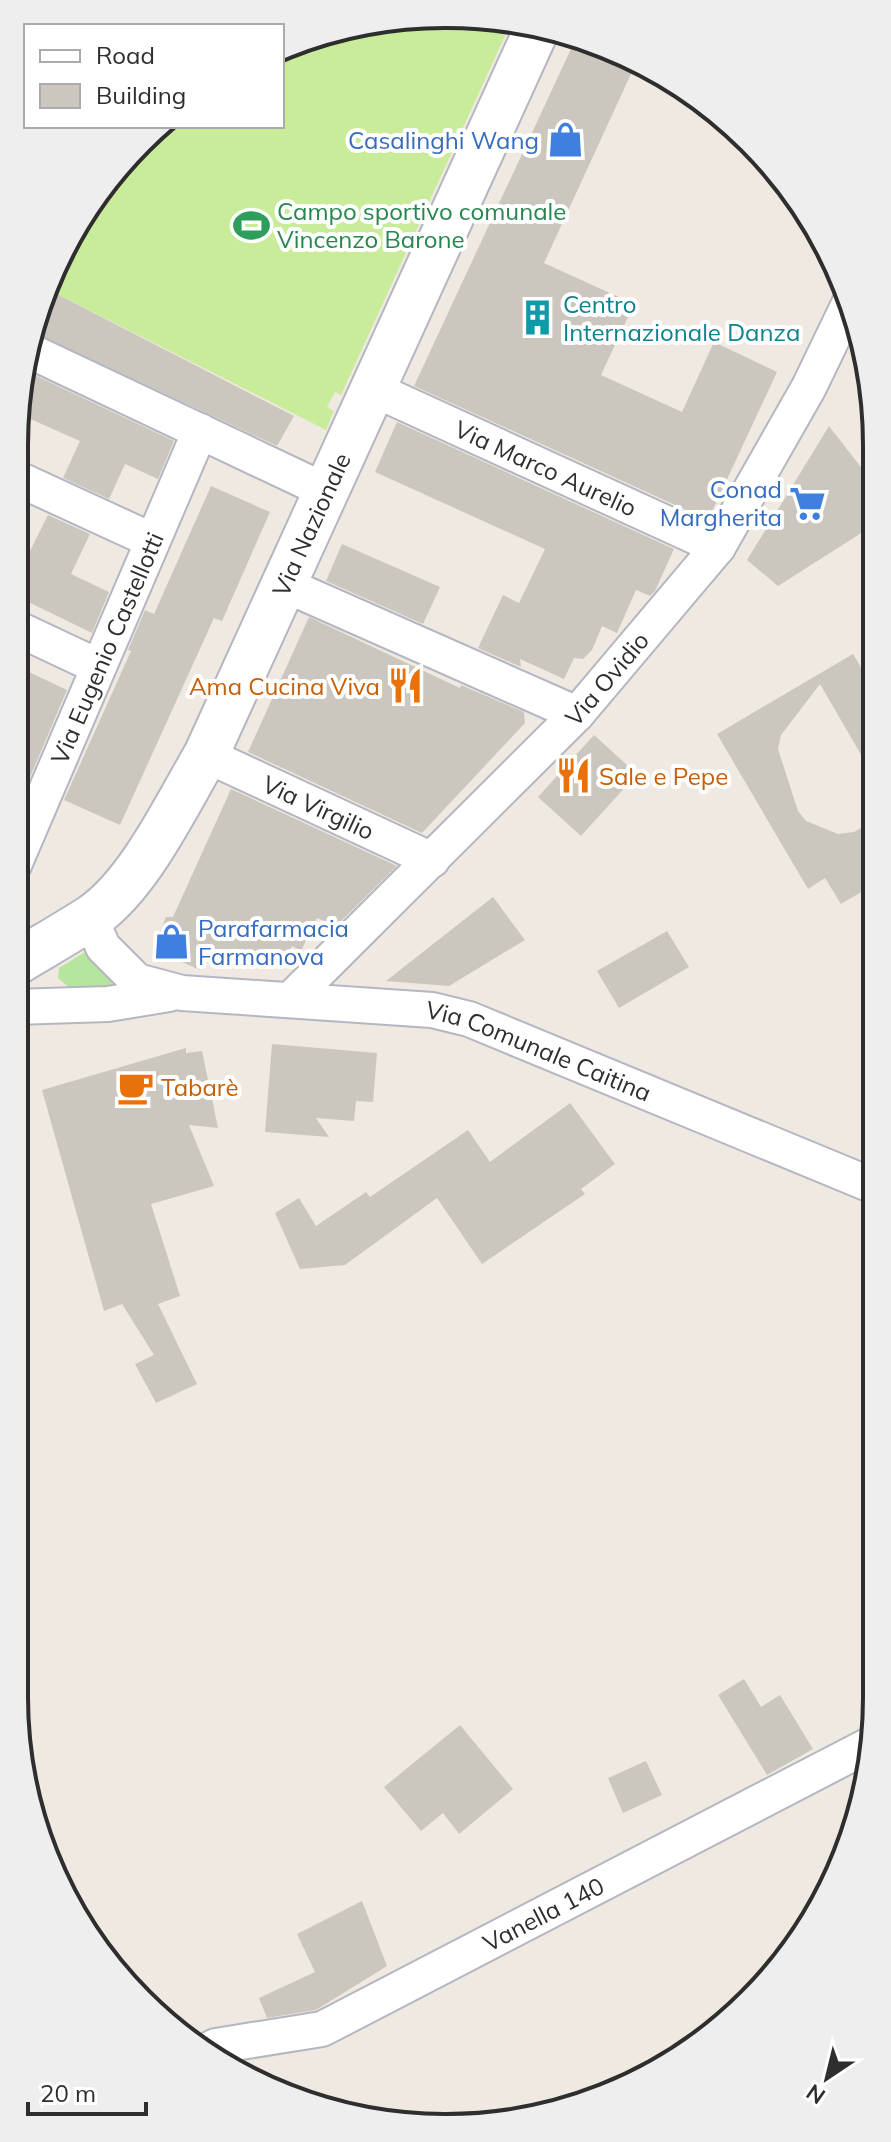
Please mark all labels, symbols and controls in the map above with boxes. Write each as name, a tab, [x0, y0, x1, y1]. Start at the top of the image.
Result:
legend	[24, 24, 284, 128]
text: Road	[96, 40, 155, 70]
text: Building	[96, 80, 186, 110]
shop icon: Casalinghi Wang	[546, 121, 584, 159]
place label: Casalinghi Wang	[348, 125, 539, 155]
place label: Campo sportivo comunale Vincenzo Barone	[277, 196, 566, 254]
sports icon: Campo sportivo comunale Vincenzo Barone	[232, 206, 270, 244]
place label: Centro Internazionale Danza	[563, 289, 800, 347]
building icon: Centro Internazionale Danza	[518, 299, 556, 337]
street label: Via Marco Aurelio	[450, 414, 641, 523]
street label: Via Nazionale	[265, 448, 357, 601]
place label: Conad Margherita	[660, 474, 782, 532]
supermarket icon: Conad Margherita	[789, 484, 827, 522]
street label: Via Eugenio Castellotti	[44, 528, 170, 769]
street label: Via Ovidio	[559, 625, 655, 732]
restaurant icon: Ama Cucina Viva	[387, 667, 425, 705]
place label: Ama Cucina Viva	[189, 671, 380, 701]
restaurant icon: Sale e Pepe	[554, 757, 592, 795]
place label: Sale e Pepe	[599, 761, 728, 791]
street label: Via Virgilio	[258, 768, 379, 846]
place label: Parafarmacia Farmanova	[198, 913, 349, 971]
shop icon: Parafarmacia Farmanova	[153, 923, 191, 961]
street label: Via Comunale Caitina	[423, 994, 656, 1108]
cafe icon: Tabarè	[116, 1068, 154, 1106]
place label: Tabarè	[161, 1072, 238, 1102]
street label: Vanella 140	[478, 1870, 609, 1958]
north arrow	[787, 2038, 867, 2118]
scale bar	[28, 2066, 146, 2116]
text: 20 m	[40, 2078, 96, 2108]
text: N	[801, 2078, 830, 2111]

